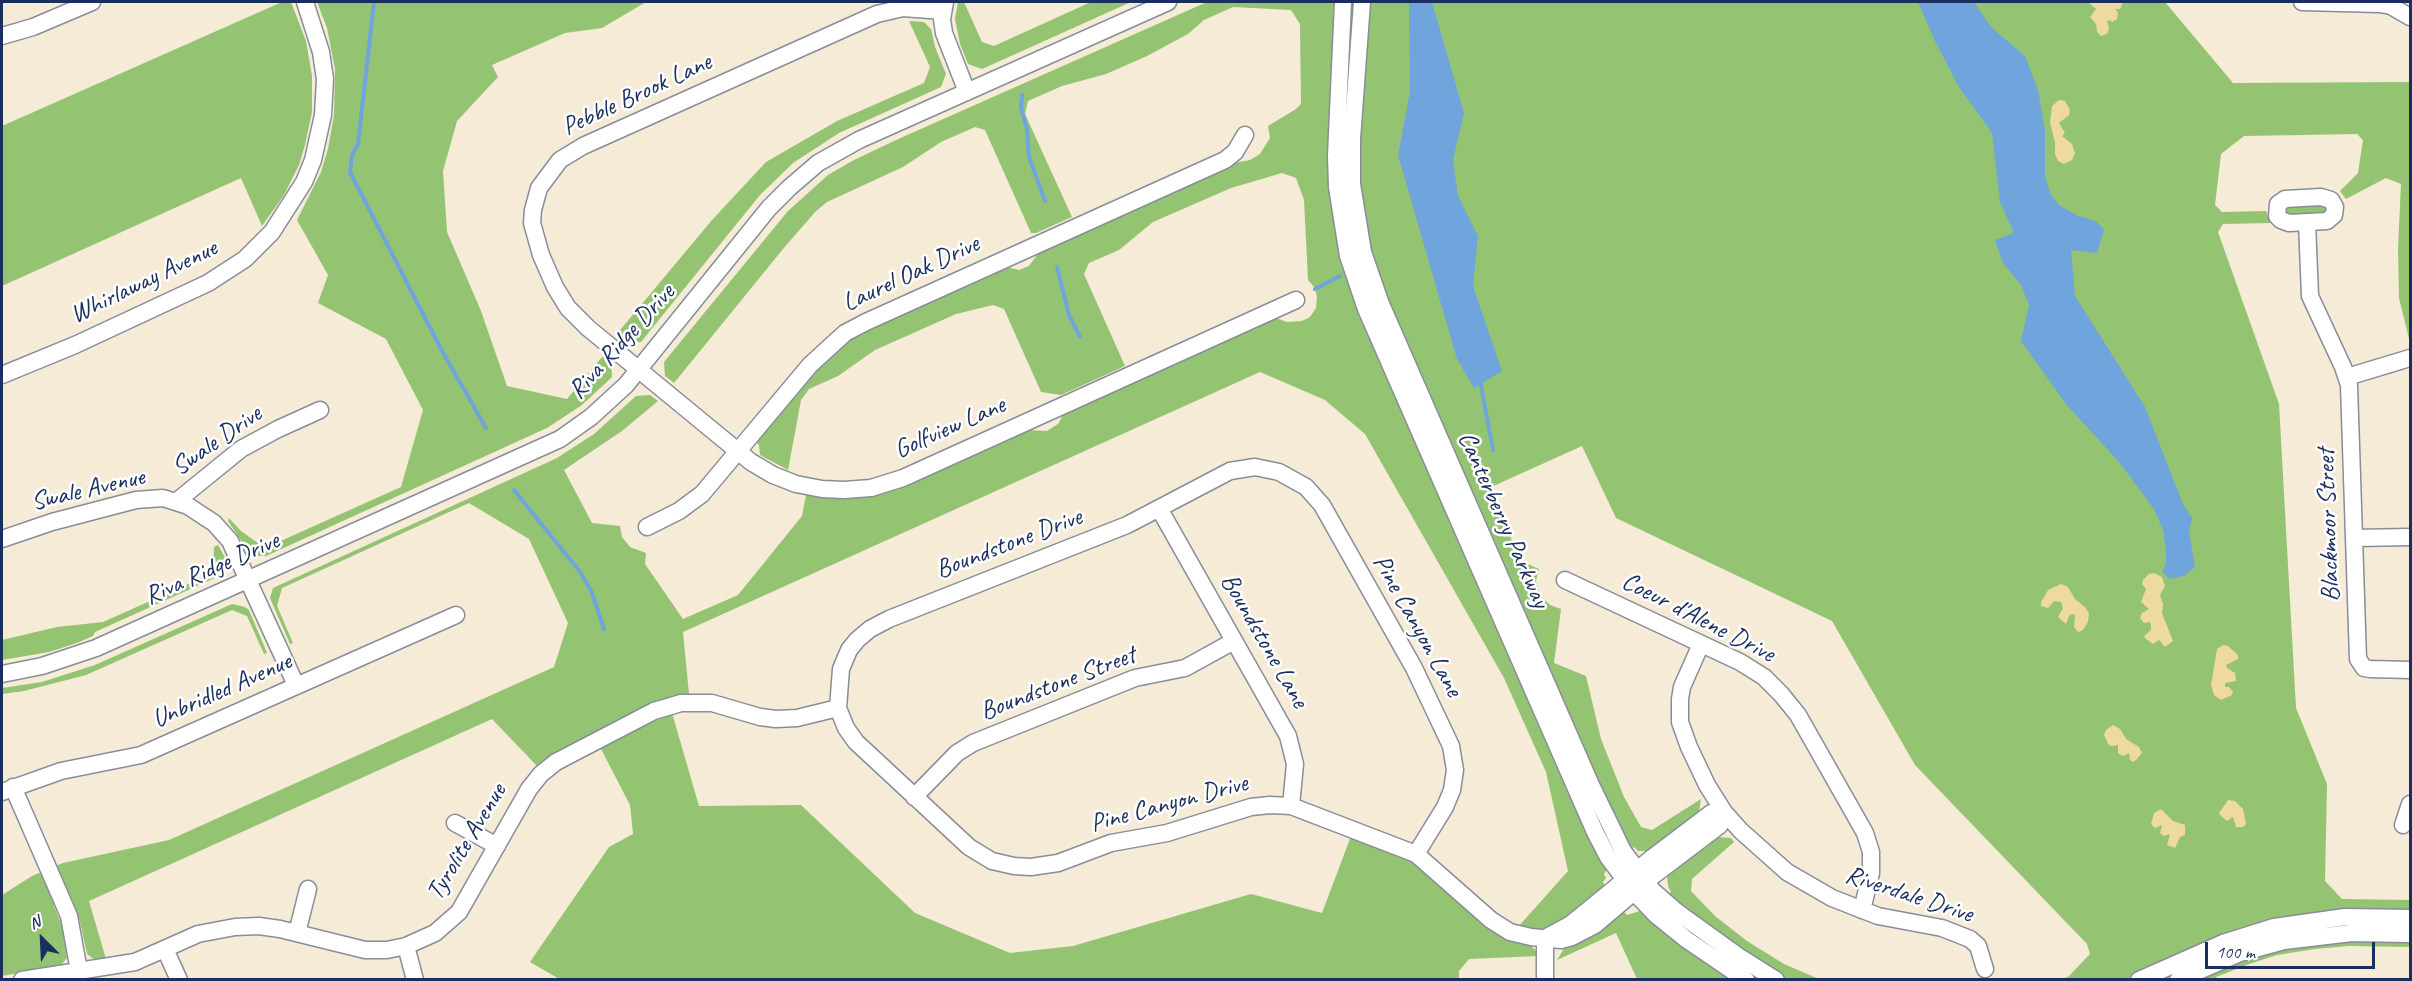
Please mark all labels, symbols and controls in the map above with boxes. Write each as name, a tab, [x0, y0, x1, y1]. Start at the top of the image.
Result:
street label: Pebble Brook Lane	[557, 47, 717, 143]
street label: Laurel Oak Drive	[838, 229, 984, 319]
street label: Whirlaway Avenue	[65, 233, 223, 331]
street label: Riva Ridge Drive	[562, 278, 682, 406]
street label: Golfview Lane	[890, 390, 1010, 466]
street label: Swale Drive	[166, 399, 268, 483]
street label: Canterberry Parkway	[1450, 427, 1556, 613]
street label: Blackmoor Street	[2311, 448, 2347, 602]
street label: Swale Avenue	[28, 462, 148, 518]
street label: Boundstone Drive	[932, 502, 1086, 586]
street label: Riva Ridge Drive	[140, 525, 284, 613]
street label: Pine Canyon Lane	[1365, 550, 1469, 702]
street label: Coeur d'Alene Drive	[1616, 566, 1780, 670]
street label: Boundstone Lane	[1213, 568, 1315, 714]
street label: Boundstone Street	[976, 640, 1140, 728]
street label: Unbridled Avenue	[148, 646, 296, 736]
street label: Pine Canyon Drive	[1087, 768, 1251, 840]
street label: Tyrolite Avenue	[420, 778, 514, 906]
street label: Riverdale Drive	[1841, 860, 1977, 930]
north arrow	[12, 909, 72, 969]
text: N	[26, 911, 43, 934]
scale bar	[2208, 930, 2378, 968]
text: 100 m	[2216, 941, 2255, 963]

